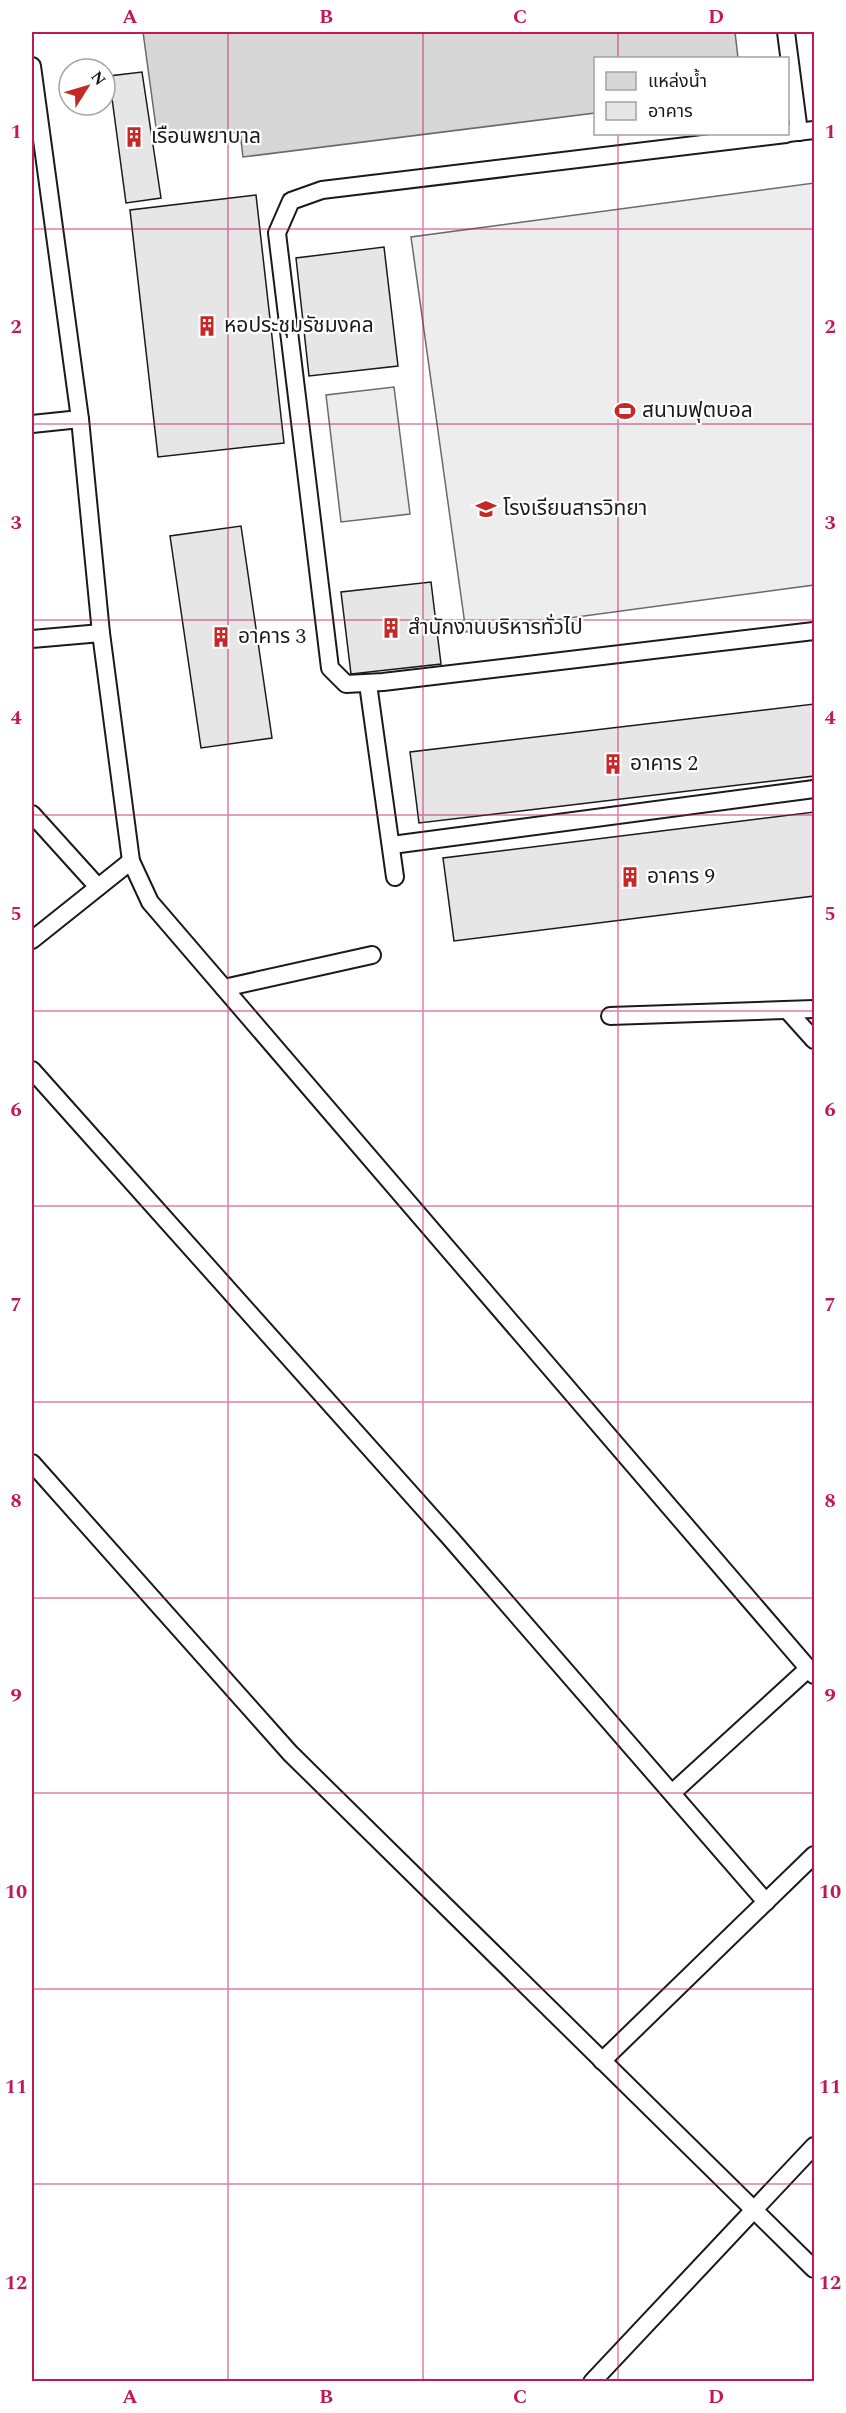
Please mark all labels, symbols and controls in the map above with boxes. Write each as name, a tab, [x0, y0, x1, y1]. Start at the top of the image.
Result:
text: A	[122, 2, 138, 32]
text: B	[319, 2, 333, 32]
text: C	[513, 2, 527, 32]
text: D	[708, 2, 724, 32]
north arrow	[57, 57, 117, 117]
legend	[594, 57, 789, 135]
text: N	[85, 66, 112, 91]
text: แหล่งน้ำ	[648, 68, 707, 95]
text: อาคาร	[648, 98, 693, 125]
text: 1	[10, 117, 22, 147]
text: 1	[824, 117, 836, 147]
place label: เรือนพยาบาล	[151, 121, 261, 153]
building icon: เรือนพยาบาล	[122, 125, 146, 149]
place label: หอประชุมรัชมงคล	[224, 310, 374, 342]
text: 2	[10, 312, 22, 342]
text: 2	[824, 312, 836, 342]
building icon: หอประชุมรัชมงคล	[195, 314, 219, 338]
place label: สนามฟุตบอล	[642, 395, 753, 427]
sports icon: สนามฟุตบอล	[613, 399, 637, 423]
place label: โรงเรียนสารวิทยา	[503, 493, 647, 525]
school or university icon: โรงเรียนสารวิทยา	[474, 497, 498, 521]
text: 3	[10, 508, 22, 538]
text: 3	[824, 508, 836, 538]
place label: สำนักงานบริหารทั่วไป	[408, 612, 583, 644]
building icon: สำนักงานบริหารทั่วไป	[379, 616, 403, 640]
place label: อาคาร 3	[238, 621, 306, 653]
building icon: อาคาร 3	[209, 625, 233, 649]
text: 4	[10, 703, 22, 733]
text: 4	[824, 703, 836, 733]
place label: อาคาร 2	[630, 748, 698, 780]
building icon: อาคาร 2	[601, 752, 625, 776]
place label: อาคาร 9	[647, 861, 715, 893]
building icon: อาคาร 9	[618, 865, 642, 889]
text: 5	[10, 899, 22, 929]
text: 5	[824, 899, 836, 929]
text: 6	[10, 1095, 22, 1125]
text: 6	[824, 1095, 836, 1125]
text: 7	[10, 1290, 22, 1320]
text: 7	[824, 1290, 836, 1320]
text: 8	[10, 1486, 22, 1516]
text: 8	[824, 1486, 836, 1516]
text: 9	[10, 1681, 22, 1711]
text: 9	[824, 1681, 836, 1711]
text: 10	[5, 1877, 27, 1907]
text: 10	[819, 1877, 841, 1907]
text: 11	[5, 2072, 27, 2102]
text: 11	[819, 2072, 841, 2102]
text: 12	[5, 2268, 27, 2298]
text: 12	[819, 2268, 841, 2298]
text: A	[122, 2382, 138, 2412]
text: B	[319, 2382, 333, 2412]
text: C	[513, 2382, 527, 2412]
text: D	[708, 2382, 724, 2412]

